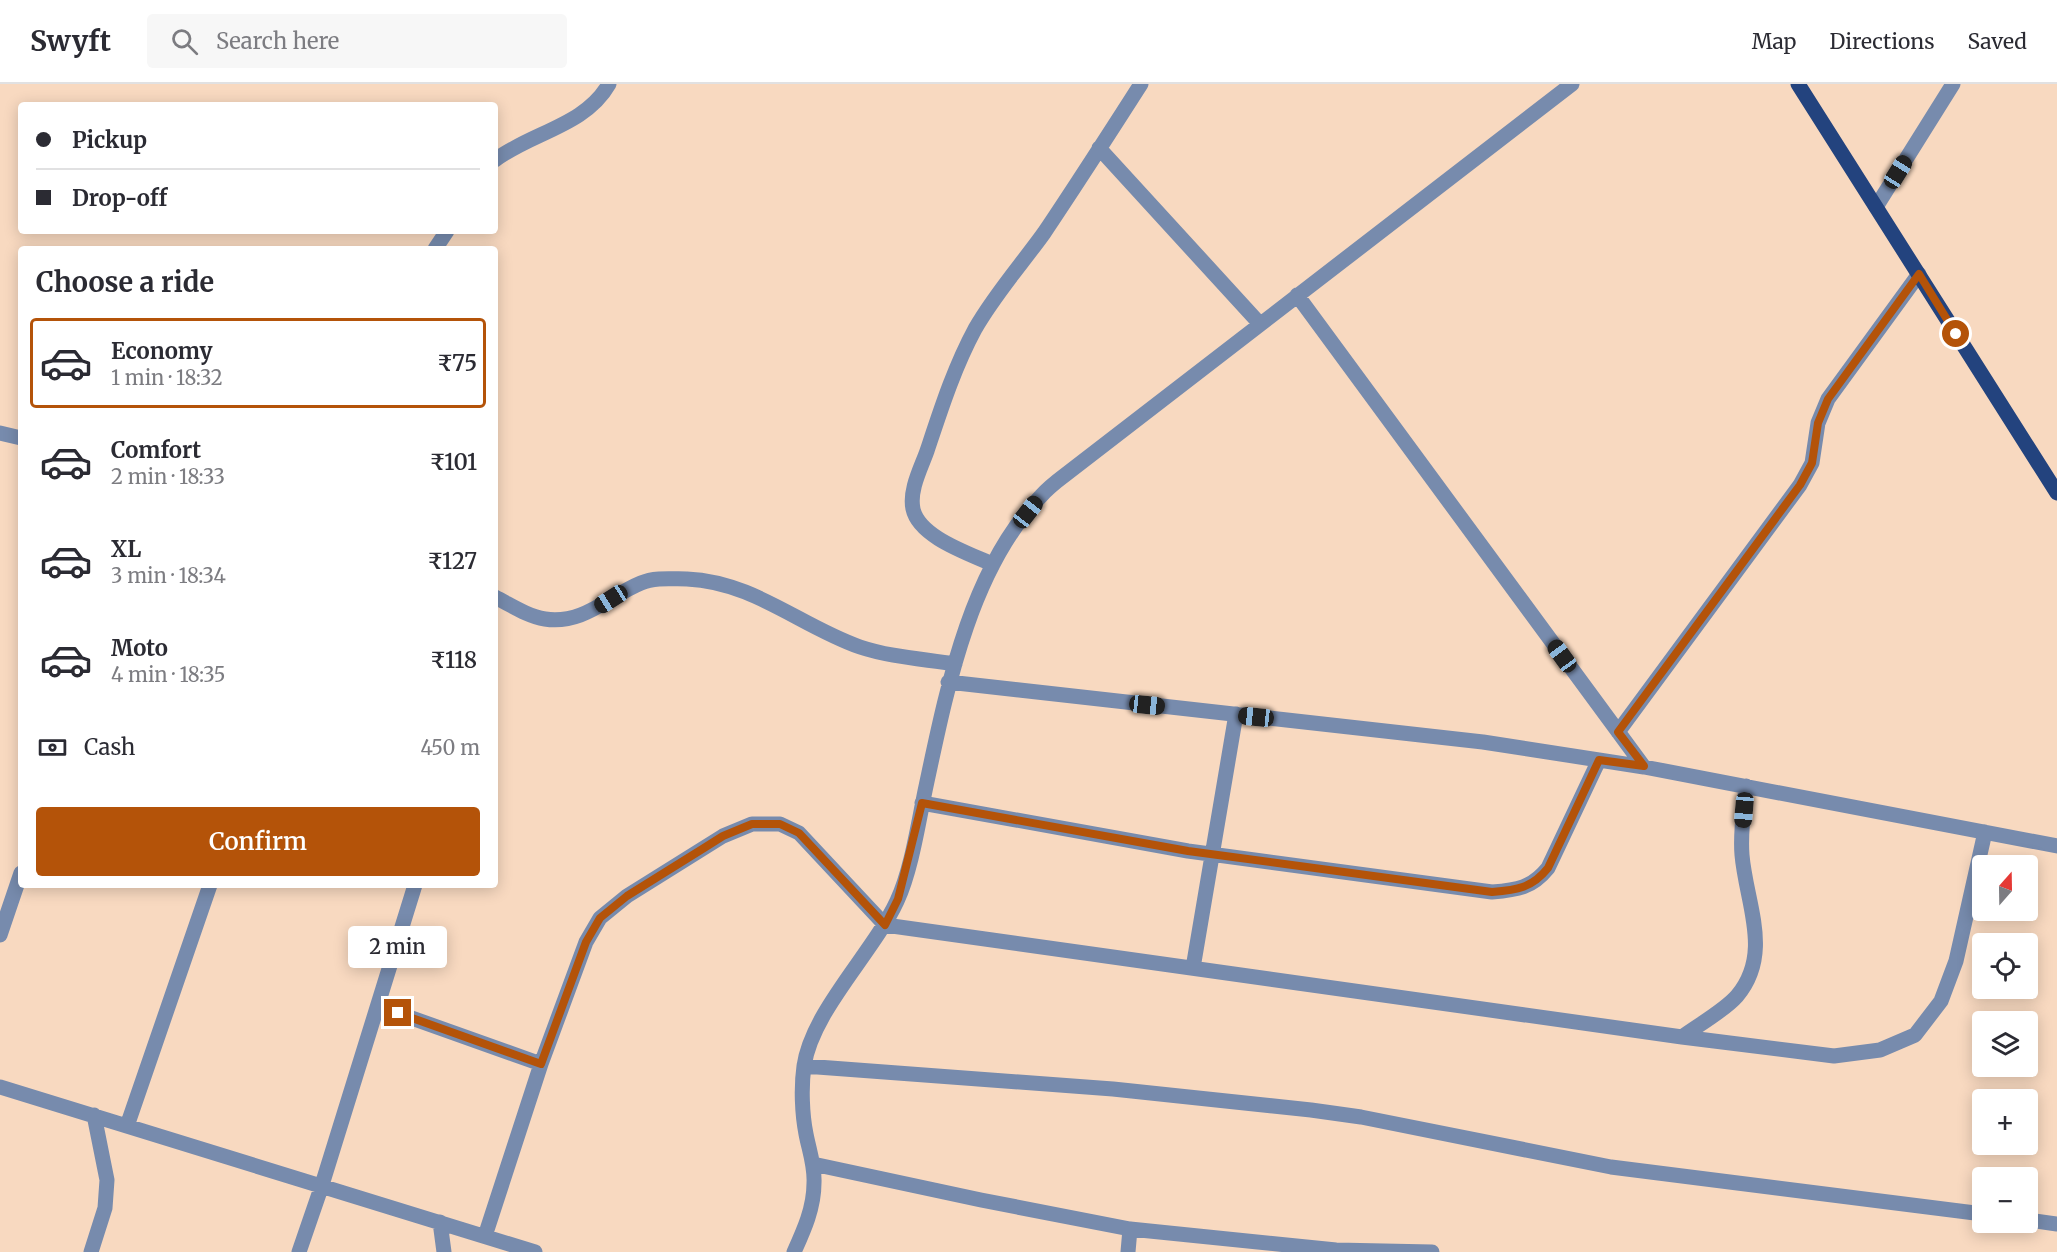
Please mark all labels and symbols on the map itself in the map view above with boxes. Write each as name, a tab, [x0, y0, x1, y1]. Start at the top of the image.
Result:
car	[1881, 152, 1915, 192]
route start	[1942, 320, 1969, 347]
car	[1010, 492, 1046, 532]
car	[591, 582, 631, 616]
car	[1544, 636, 1580, 676]
car	[1128, 694, 1166, 716]
car	[1237, 706, 1275, 728]
car	[1733, 791, 1755, 829]
north arrow	[1972, 855, 2038, 921]
callout: 2 min	[348, 926, 448, 968]
route end	[384, 999, 411, 1026]

